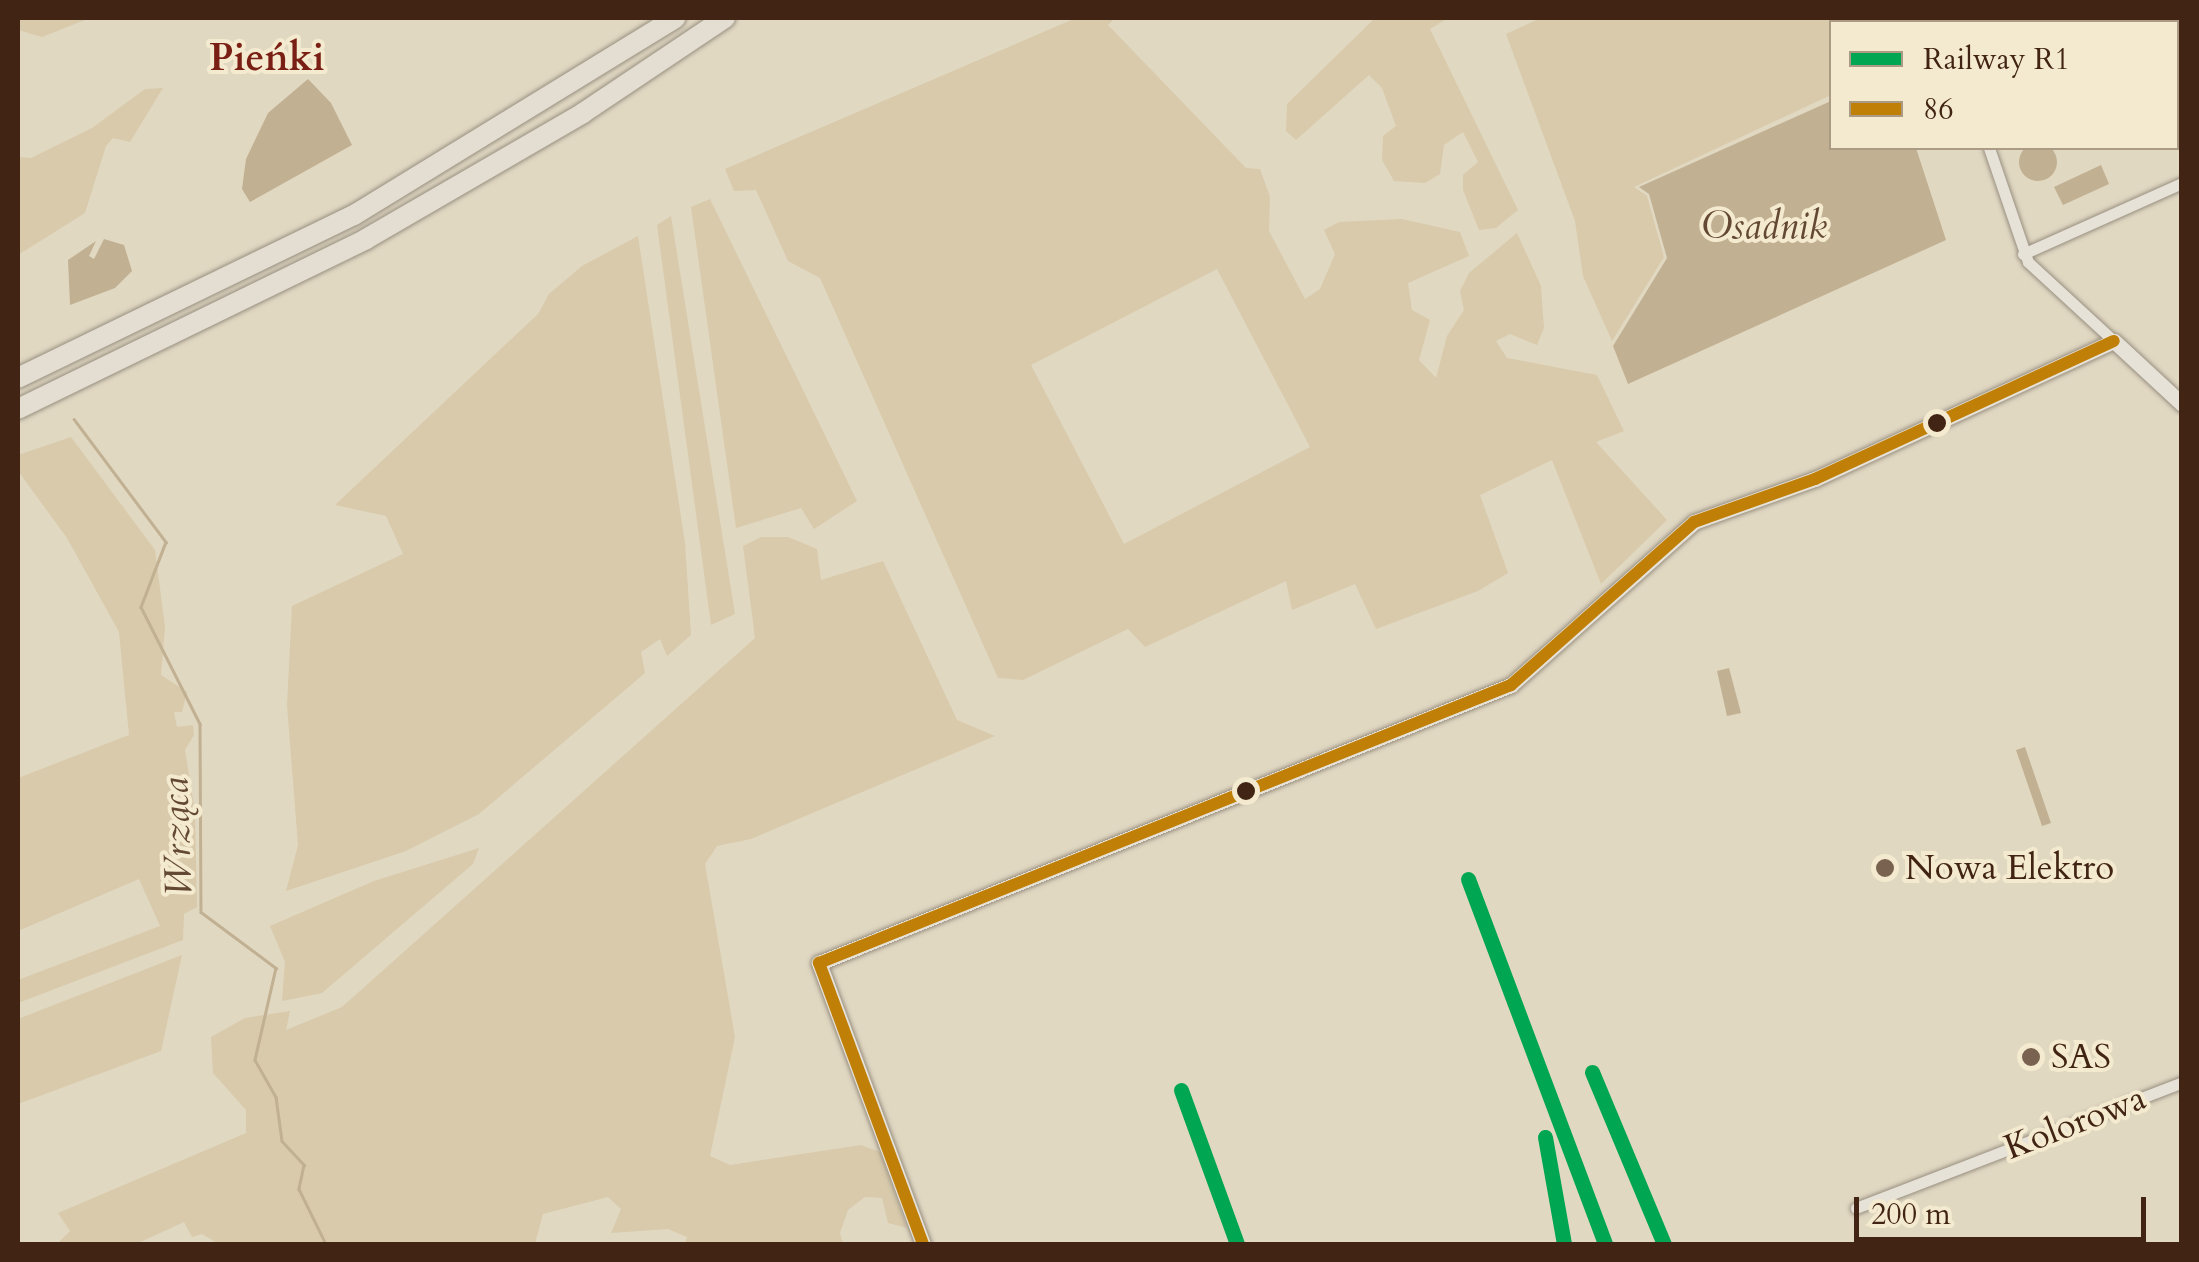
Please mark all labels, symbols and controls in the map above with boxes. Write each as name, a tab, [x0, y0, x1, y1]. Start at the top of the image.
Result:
legend	[1829, 20, 2179, 150]
district label: Pieńki	[209, 36, 325, 82]
text: Railway R1	[1923, 39, 2070, 80]
text: 86	[1923, 89, 1954, 130]
water label: Osadnik	[1701, 204, 1827, 250]
unlabelled marker	[1927, 413, 1947, 433]
water label: Wrząca	[153, 776, 203, 898]
unlabelled marker	[1236, 781, 1256, 801]
place label: Nowa Elektro	[1905, 847, 2114, 889]
marker: Nowa Elektro	[1874, 857, 1896, 879]
place label: SAS	[2051, 1036, 2111, 1078]
marker: SAS	[2020, 1046, 2042, 1068]
street label: Kolorowa	[1999, 1077, 2151, 1169]
scale bar	[1859, 1177, 2152, 1239]
text: 200 m	[1871, 1194, 1951, 1235]

